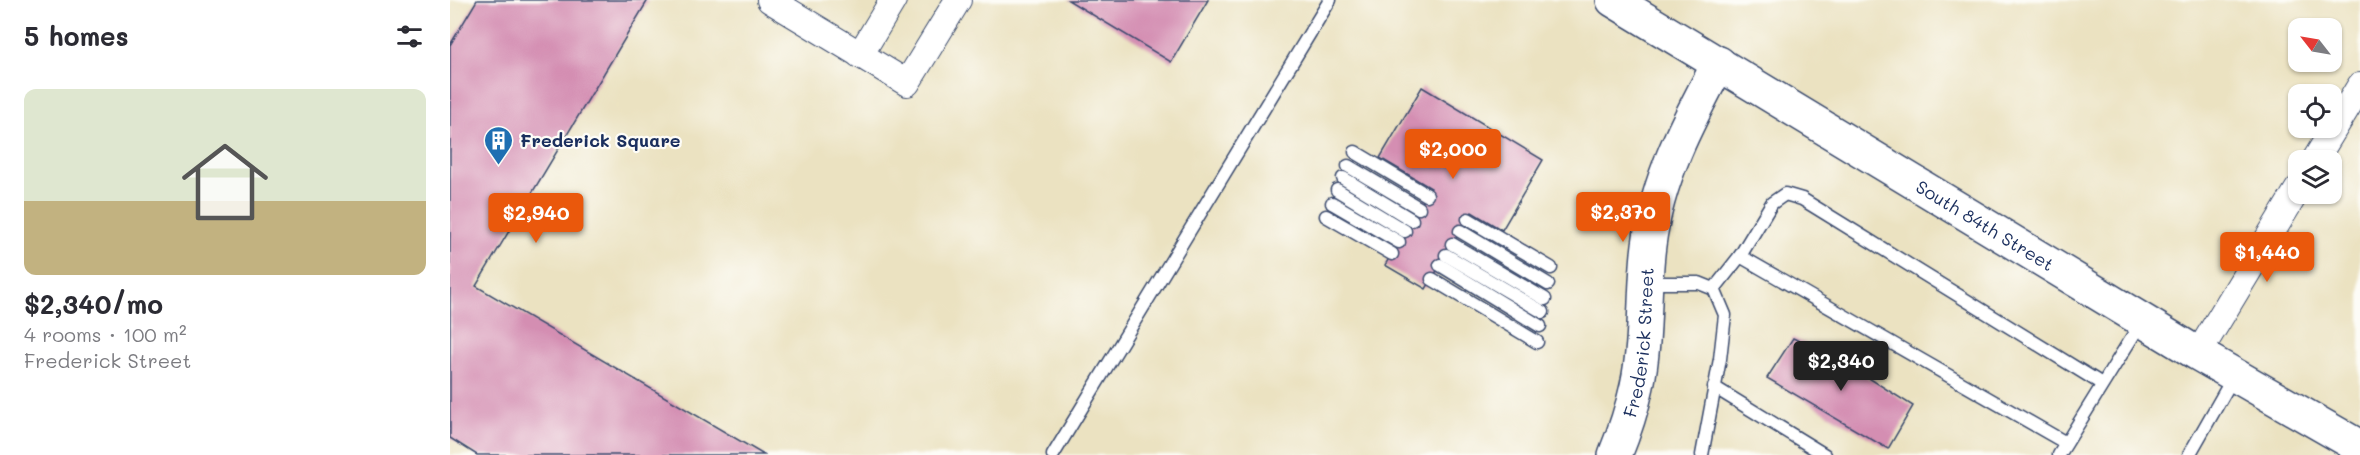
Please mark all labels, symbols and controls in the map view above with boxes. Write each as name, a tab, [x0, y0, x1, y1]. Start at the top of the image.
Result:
north arrow	[2288, 18, 2342, 72]
map controls	[2288, 18, 2342, 204]
text: 5 homes	[24, 19, 129, 53]
icon: filters	[393, 20, 426, 53]
button: locate	[2288, 84, 2342, 138]
building icon: Frederick Square	[483, 124, 515, 166]
icon: home	[171, 128, 279, 236]
place label: Frederick Square	[520, 128, 681, 152]
pin: $2,000	[1404, 129, 1502, 180]
text: $2,000	[1419, 135, 1487, 161]
button: layers	[2288, 150, 2342, 204]
street label: South 84th Street	[1912, 174, 2059, 276]
pin: $2,370	[1574, 192, 1672, 243]
pin: $2,940	[487, 193, 585, 244]
text: $2,370	[1590, 198, 1656, 224]
text: $2,940	[502, 199, 570, 225]
pin: $1,440	[2218, 232, 2316, 283]
text: $1,440	[2234, 238, 2300, 264]
street label: Frederick Street	[1617, 267, 1659, 420]
text: $2,340/mo	[24, 287, 163, 321]
text: 4 rooms · 100 m²	[24, 321, 187, 347]
pin: $2,340	[1792, 341, 1890, 392]
text: Frederick Street	[24, 347, 191, 373]
text: $2,340	[1807, 347, 1875, 373]

